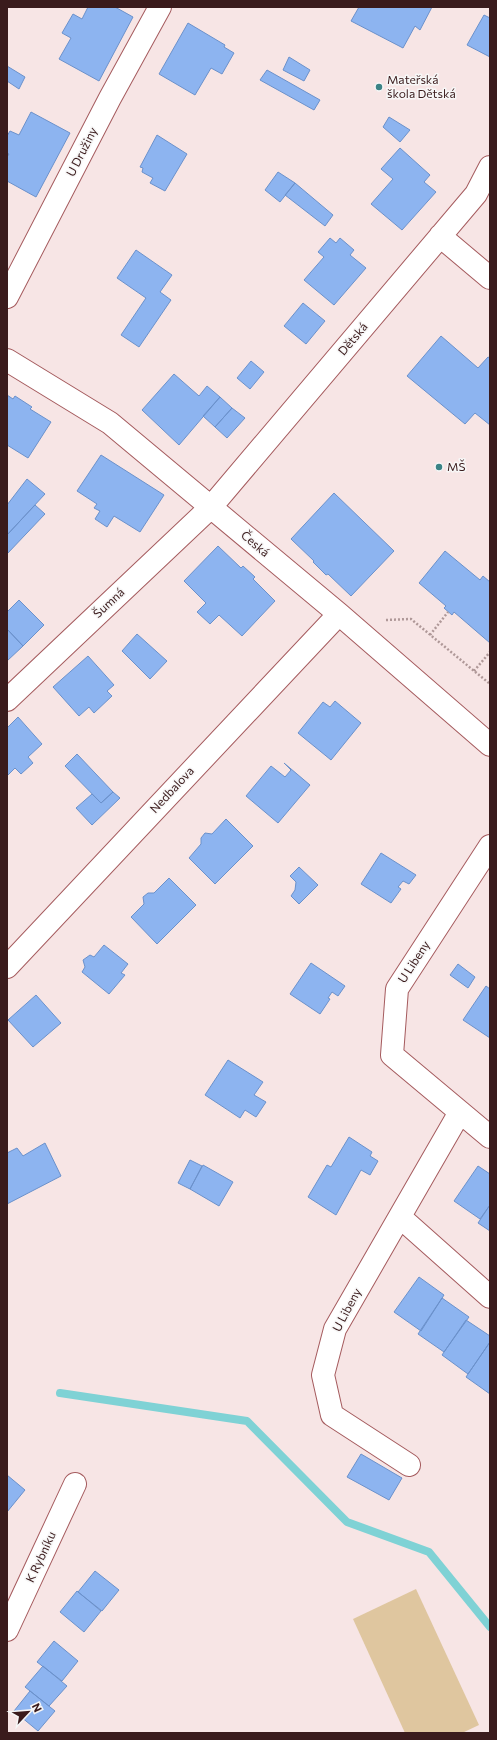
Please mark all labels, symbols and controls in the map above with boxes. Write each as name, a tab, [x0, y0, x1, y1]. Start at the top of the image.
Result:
place label: Mateřská škola Dětská	[387, 72, 456, 100]
marker: Mateřská škola Dětská	[374, 82, 384, 92]
street label: U Družiny	[63, 125, 99, 179]
street label: Dětská	[335, 319, 370, 357]
place label: MŠ	[447, 459, 466, 473]
marker: MŠ	[434, 462, 444, 472]
street label: Česká	[239, 527, 273, 559]
street label: Šumná	[90, 584, 127, 620]
street label: Nedbalova	[146, 763, 196, 815]
street label: U Libeny	[394, 938, 432, 985]
street label: U Libeny	[329, 1285, 363, 1334]
street label: K Rybníku	[22, 1529, 58, 1584]
north arrow	[8, 1692, 48, 1732]
text: N	[30, 1701, 45, 1714]

